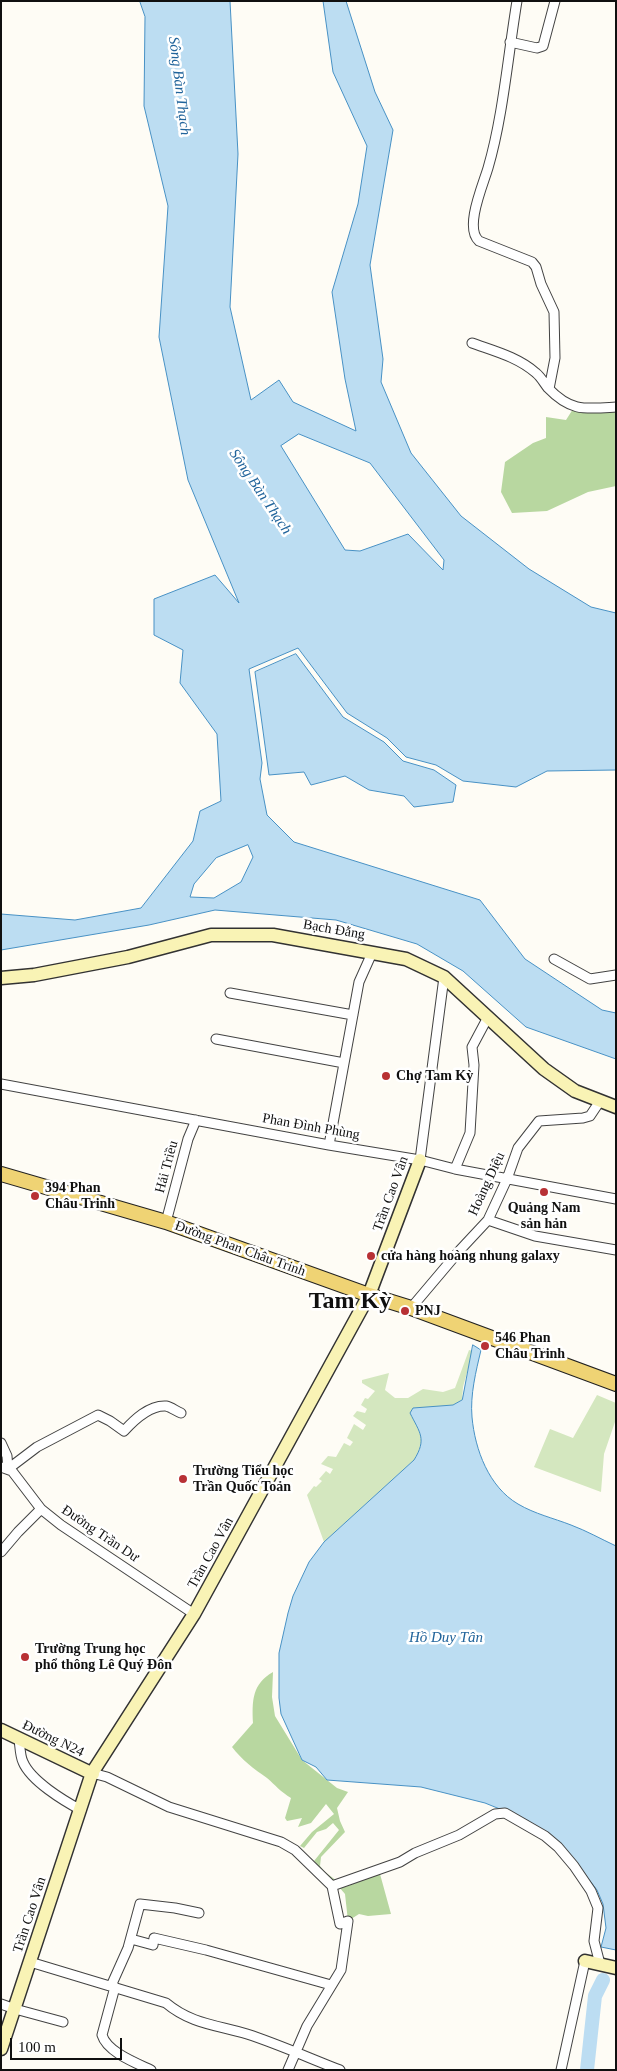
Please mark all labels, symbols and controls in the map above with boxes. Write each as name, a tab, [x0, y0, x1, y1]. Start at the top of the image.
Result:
water label: Sông Bàn Thạch	[164, 36, 194, 136]
water label: Sông Bàn Thạch	[225, 446, 295, 538]
street label: Bạch Đằng	[302, 916, 366, 944]
place label: Chợ Tam Kỳ	[396, 1068, 473, 1084]
marker: Chợ Tam Kỳ	[380, 1070, 392, 1082]
street label: Phan Đình Phùng	[261, 1110, 361, 1144]
street label: Hải Triều	[152, 1139, 182, 1195]
street label: Hoàng Diệu	[465, 1150, 509, 1218]
street label: Trần Cao Vân	[370, 1154, 412, 1234]
place label: 394 Phan Châu Trinh	[45, 1180, 115, 1212]
marker: Quảng Nam sản hản	[538, 1186, 550, 1198]
marker: 394 Phan Châu Trinh	[29, 1190, 41, 1202]
place label: Quảng Nam sản hản	[508, 1200, 580, 1232]
street label: Đường Phan Châu Trinh	[172, 1218, 308, 1280]
place label: cửa hàng hoàng nhung galaxy	[381, 1248, 560, 1264]
marker: cửa hàng hoàng nhung galaxy	[365, 1250, 377, 1262]
district label: Tam Kỳ	[309, 1288, 391, 1316]
place label: PNJ	[415, 1303, 441, 1319]
marker: PNJ	[399, 1305, 411, 1317]
place label: 546 Phan Châu Trinh	[495, 1330, 565, 1362]
marker: 546 Phan Châu Trinh	[479, 1340, 491, 1352]
place label: Trường Tiểu học Trần Quốc Toản	[193, 1463, 293, 1495]
marker: Trường Tiểu học Trần Quốc Toản	[177, 1473, 189, 1485]
street label: Đường Trần Dư	[58, 1502, 142, 1566]
street label: Trần Cao Vân	[185, 1514, 237, 1592]
water label: Hồ Duy Tân	[409, 1629, 483, 1647]
place label: Trường Trung học phổ thông Lê Quý Đôn	[35, 1641, 172, 1674]
marker: Trường Trung học phổ thông Lê Quý Đôn	[19, 1651, 31, 1663]
street label: Đường N24	[19, 1717, 87, 1761]
street label: Trần Cao Vân	[10, 1875, 50, 1955]
scale bar	[12, 2028, 125, 2060]
text: 100 m	[18, 2039, 56, 2055]

